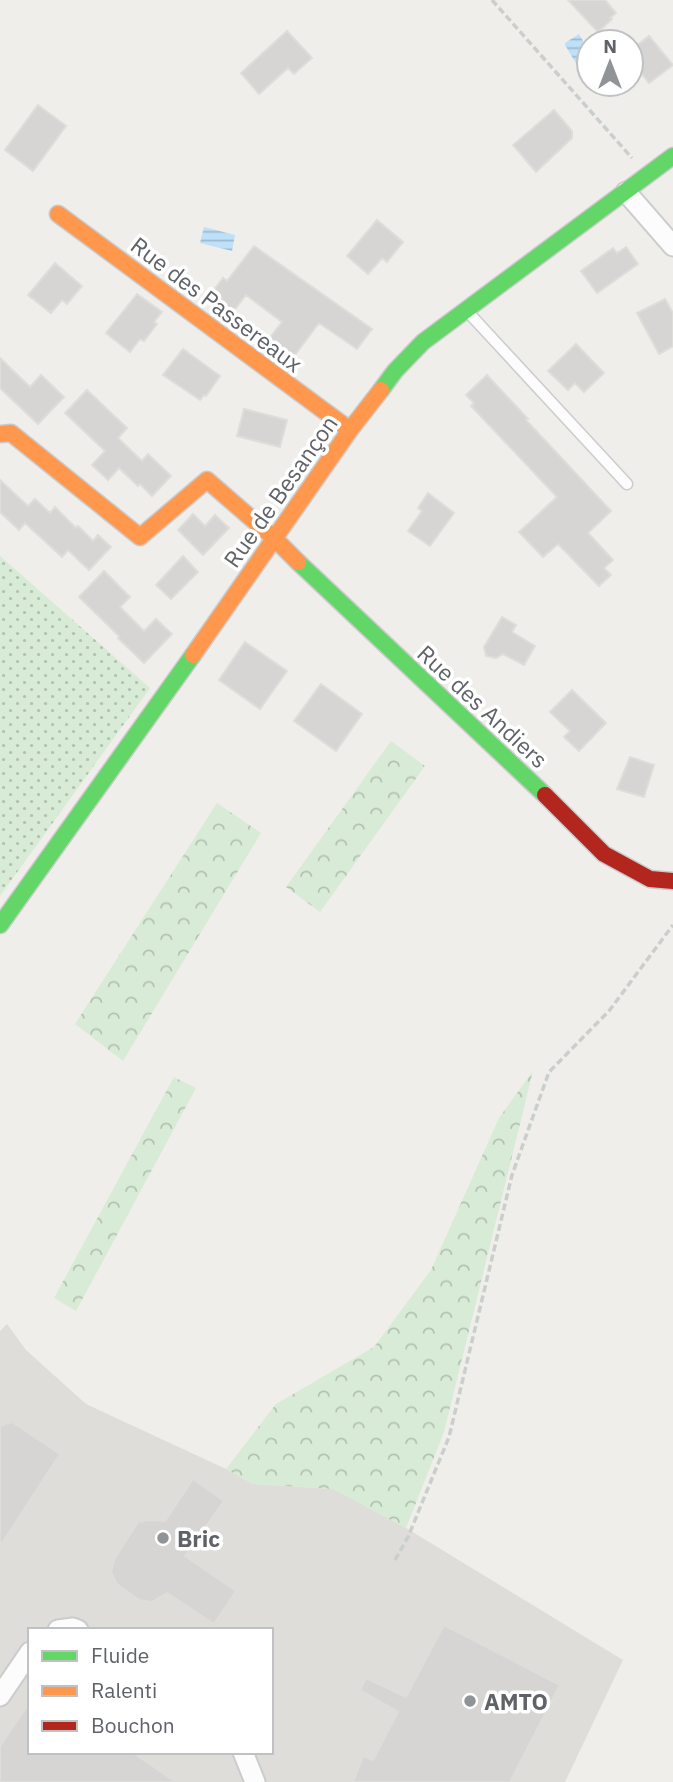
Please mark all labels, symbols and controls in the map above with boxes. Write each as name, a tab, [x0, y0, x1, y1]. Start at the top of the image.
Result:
north arrow	[575, 28, 645, 98]
text: N	[603, 34, 617, 58]
street label: Rue des Passereaux	[125, 230, 309, 379]
street label: Rue de Besançon	[216, 409, 344, 573]
street label: Rue des Andiers	[411, 638, 555, 774]
place label: Bric	[177, 1523, 220, 1553]
marker: Bric	[155, 1530, 171, 1546]
legend	[28, 1628, 273, 1754]
text: Fluide	[91, 1641, 149, 1669]
text: Ralenti	[91, 1676, 157, 1704]
place label: AMTO	[484, 1686, 548, 1716]
marker: AMTO	[462, 1693, 478, 1709]
text: Bouchon	[91, 1711, 175, 1739]

